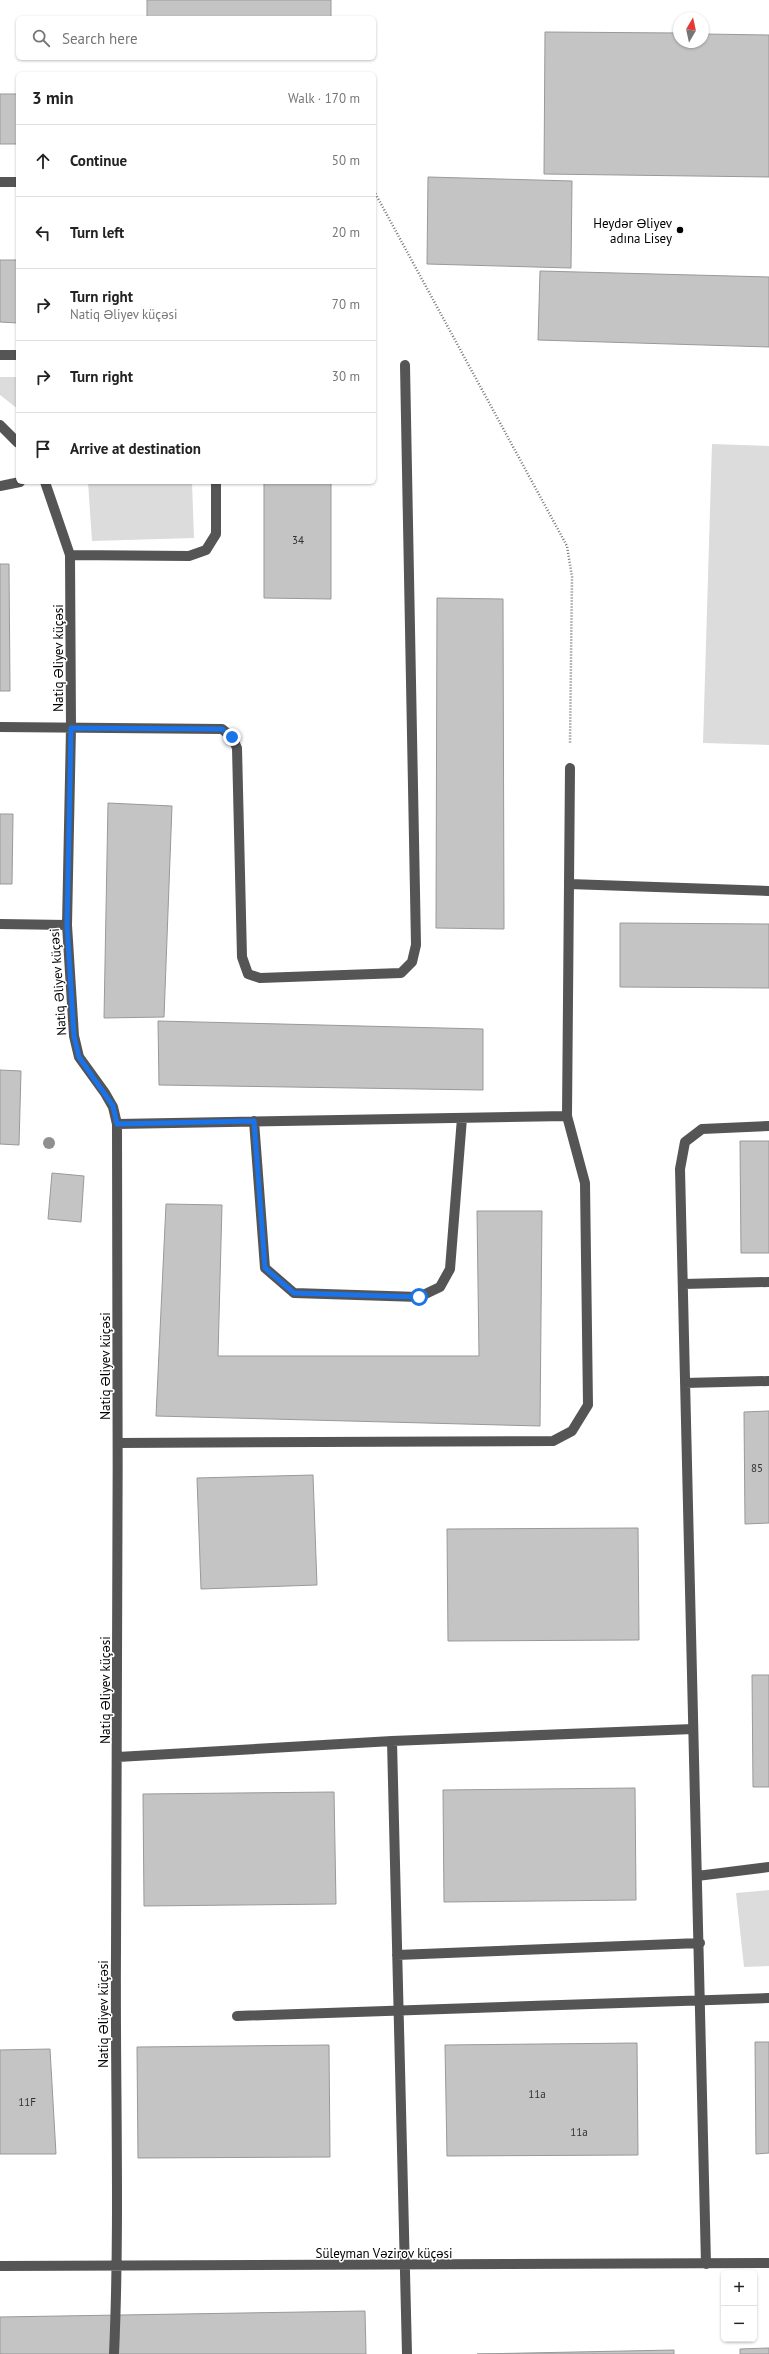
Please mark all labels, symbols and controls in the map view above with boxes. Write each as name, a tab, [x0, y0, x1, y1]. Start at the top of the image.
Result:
north arrow	[673, 12, 709, 48]
search box	[16, 16, 376, 60]
icon: search	[30, 27, 52, 49]
text: Search here	[62, 29, 138, 48]
text: 3 min	[32, 87, 73, 109]
text: Walk · 170 m	[288, 90, 360, 107]
icon: ahead	[32, 150, 54, 172]
text: Continue	[70, 151, 127, 170]
text: 50 m	[332, 152, 360, 169]
place label: Heydər Əliyev adına Lisey	[593, 215, 673, 247]
icon: left	[32, 222, 54, 244]
text: Turn left	[70, 223, 124, 242]
text: 20 m	[332, 224, 360, 241]
marker: Heydər Əliyev adına Lisey	[675, 225, 685, 235]
text: Turn right	[70, 287, 133, 306]
icon: right	[32, 294, 54, 316]
text: 70 m	[332, 296, 360, 313]
text: Natiq Əliyev küçəsi	[70, 306, 177, 323]
icon: right	[32, 366, 54, 388]
text: Turn right	[70, 367, 133, 386]
text: 30 m	[332, 368, 360, 385]
icon: arrive	[32, 438, 54, 460]
text: Arrive at destination	[70, 439, 201, 458]
house number: 34	[292, 533, 304, 547]
street label: Natiq Əliyev küçəsi	[50, 604, 67, 712]
route end	[223, 728, 241, 746]
street label: Natiq Əliyev küçəsi	[46, 928, 70, 1036]
route start	[410, 1288, 428, 1306]
street label: Natiq Əliyev küçəsi	[97, 1312, 114, 1420]
house number: 85	[751, 1461, 763, 1475]
street label: Natiq Əliyev küçəsi	[97, 1636, 114, 1744]
street label: Natiq Əliyev küçəsi	[95, 1960, 112, 2068]
house number: 11a	[528, 2087, 546, 2101]
house number: 11F	[18, 2095, 36, 2109]
house number: 11a	[570, 2125, 588, 2139]
street label: Süleyman Vəzirov küçəsi	[316, 2245, 452, 2262]
map controls	[721, 2270, 757, 2342]
button: +	[721, 2270, 757, 2306]
button: −	[721, 2306, 757, 2342]

